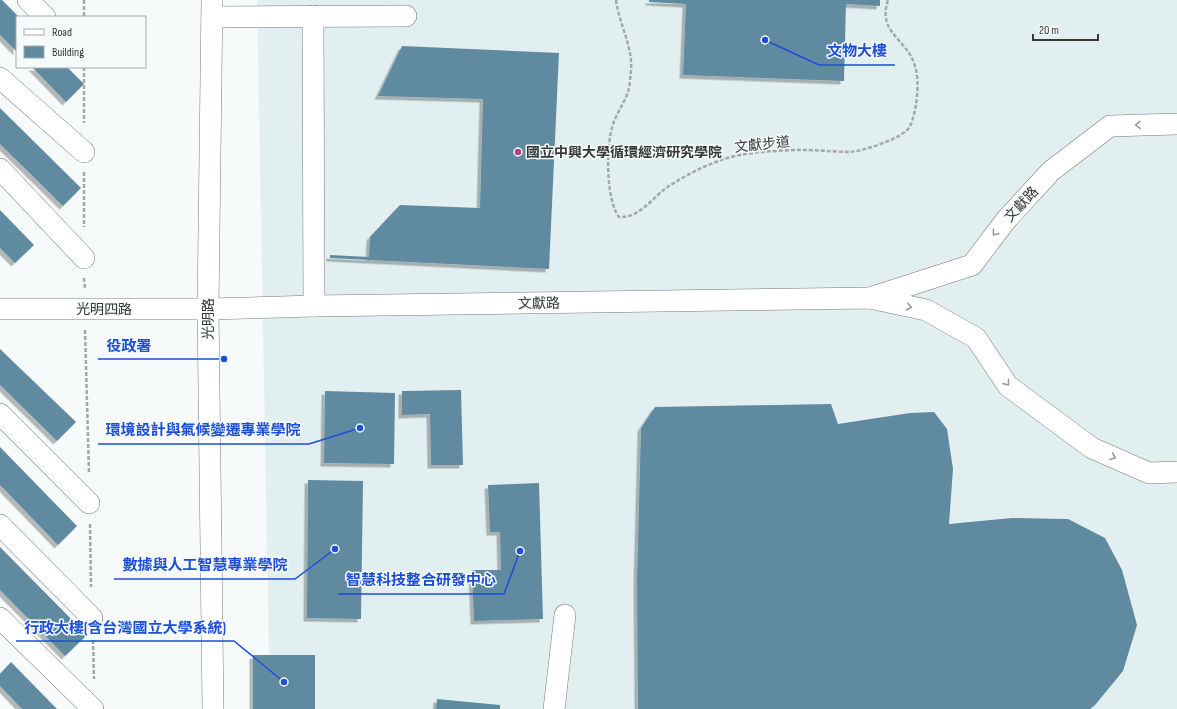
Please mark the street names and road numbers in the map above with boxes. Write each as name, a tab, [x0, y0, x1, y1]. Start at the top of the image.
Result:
street label: 文獻步道	[733, 133, 791, 156]
street label: 文獻路	[1001, 183, 1042, 225]
street label: 文獻路	[518, 295, 560, 312]
street label: 光明路	[200, 298, 217, 340]
street label: 光明四路	[76, 301, 132, 318]

